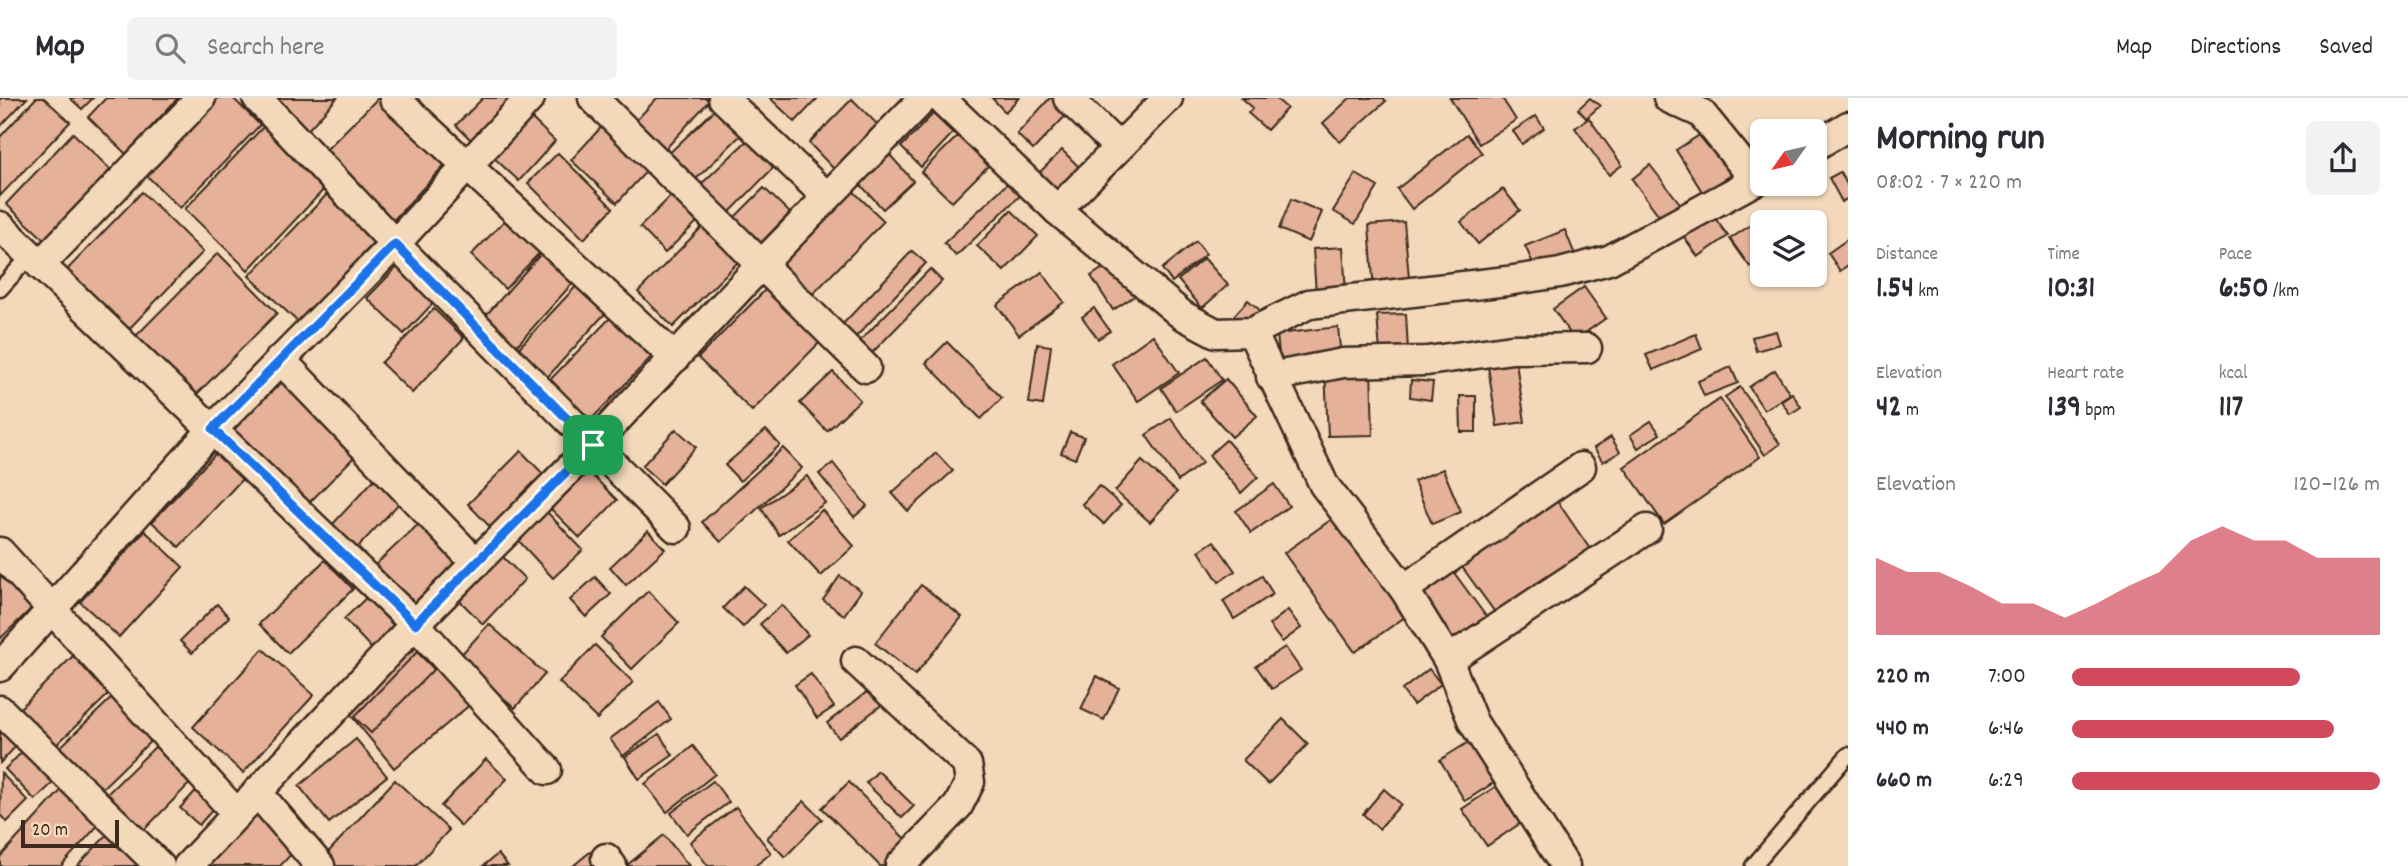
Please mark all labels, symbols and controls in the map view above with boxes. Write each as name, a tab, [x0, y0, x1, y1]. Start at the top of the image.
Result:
search box	[127, 17, 617, 80]
text: Map	[35, 25, 85, 72]
icon: search	[151, 29, 189, 67]
text: Search here	[207, 30, 325, 67]
text: Map	[2116, 31, 2152, 65]
text: Directions	[2190, 31, 2281, 65]
text: Saved	[2319, 31, 2373, 65]
text: Morning run	[1876, 113, 2045, 168]
north arrow	[1750, 119, 1827, 196]
map controls	[1750, 119, 1827, 287]
button: share	[2306, 121, 2380, 195]
text: 08:02 · 7 × 220 m	[1876, 167, 2022, 200]
button: layers	[1750, 210, 1827, 287]
text: Distance	[1876, 242, 1938, 269]
text: Time	[2047, 242, 2080, 269]
text: Pace	[2219, 242, 2252, 269]
text: 1.54	[1876, 269, 1914, 312]
text: 10:31	[2047, 269, 2095, 312]
text: 6:50	[2219, 269, 2269, 312]
text: km	[1914, 279, 1939, 306]
text: /km	[2269, 279, 2299, 306]
text: Elevation	[1876, 361, 1942, 388]
text: Heart rate	[2047, 361, 2124, 388]
text: kcal	[2219, 361, 2248, 388]
text: 42	[1876, 388, 1902, 431]
text: 139	[2047, 388, 2081, 431]
text: 117	[2219, 388, 2243, 431]
text: m	[1902, 398, 1919, 425]
text: bpm	[2081, 398, 2115, 425]
pin	[563, 415, 623, 475]
icon: arrive	[574, 426, 612, 464]
text: Elevation	[1876, 469, 1956, 502]
text: 120–126 m	[2294, 469, 2380, 502]
text: 220 m	[1876, 661, 1930, 694]
text: 7:00	[1988, 661, 2026, 694]
text: 440 m	[1876, 713, 1929, 746]
text: 6:46	[1988, 713, 2024, 746]
text: 660 m	[1876, 765, 1932, 798]
text: 6:29	[1988, 765, 2024, 798]
scale bar	[21, 817, 119, 849]
text: 20 m	[32, 818, 68, 845]

